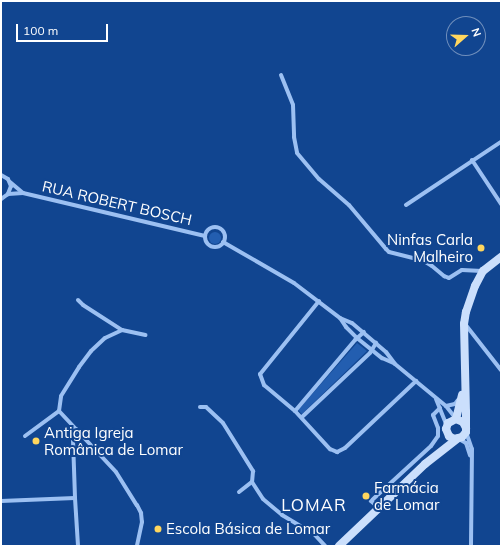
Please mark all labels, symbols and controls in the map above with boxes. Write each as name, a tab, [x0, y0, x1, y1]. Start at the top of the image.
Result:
scale bar	[18, 16, 110, 42]
north arrow	[446, 16, 486, 56]
text: 100 m	[23, 23, 58, 38]
text: N	[468, 26, 484, 39]
street label: RUA ROBERT BOSCH	[40, 177, 194, 229]
place label: Ninfas Carla Malheiro	[387, 230, 473, 265]
marker: Ninfas Carla Malheiro	[476, 243, 486, 253]
place label: Antiga Igreja Românica de Lomar	[44, 423, 183, 458]
marker: Antiga Igreja Românica de Lomar	[31, 436, 41, 446]
place label: Farmácia de Lomar	[374, 478, 439, 513]
marker: Farmácia de Lomar	[361, 491, 371, 501]
district label: LOMAR	[281, 495, 347, 515]
place label: Escola Básica de Lomar	[166, 520, 330, 538]
marker: Escola Básica de Lomar	[153, 524, 163, 534]

